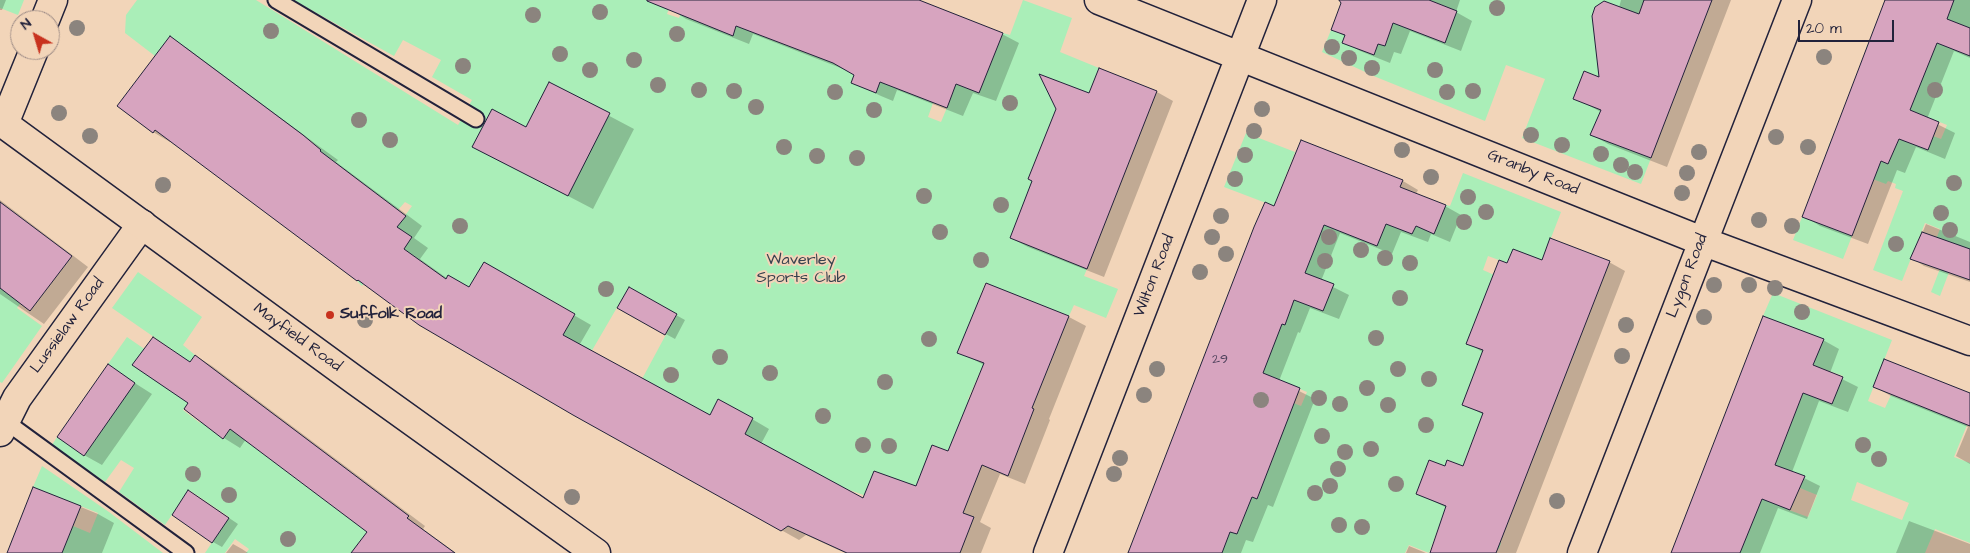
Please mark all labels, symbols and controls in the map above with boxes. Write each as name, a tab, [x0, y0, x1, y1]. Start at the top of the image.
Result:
north arrow	[10, 10, 60, 60]
scale bar	[1800, 10, 1896, 42]
text: N	[16, 14, 36, 35]
text: 20 m	[1806, 18, 1842, 39]
street label: Granby Road	[1484, 146, 1582, 200]
street label: Lygon Road	[1663, 231, 1713, 321]
street label: Wilton Road	[1131, 232, 1179, 320]
park label: Waverley Sports Club	[757, 251, 845, 289]
street label: Lussielaw Road	[27, 275, 109, 377]
street label: Mayfield Road	[249, 299, 345, 377]
place label: Suffolk Road	[340, 305, 442, 325]
marker: Suffolk Road	[324, 309, 336, 321]
house number: 29	[1212, 352, 1228, 368]

